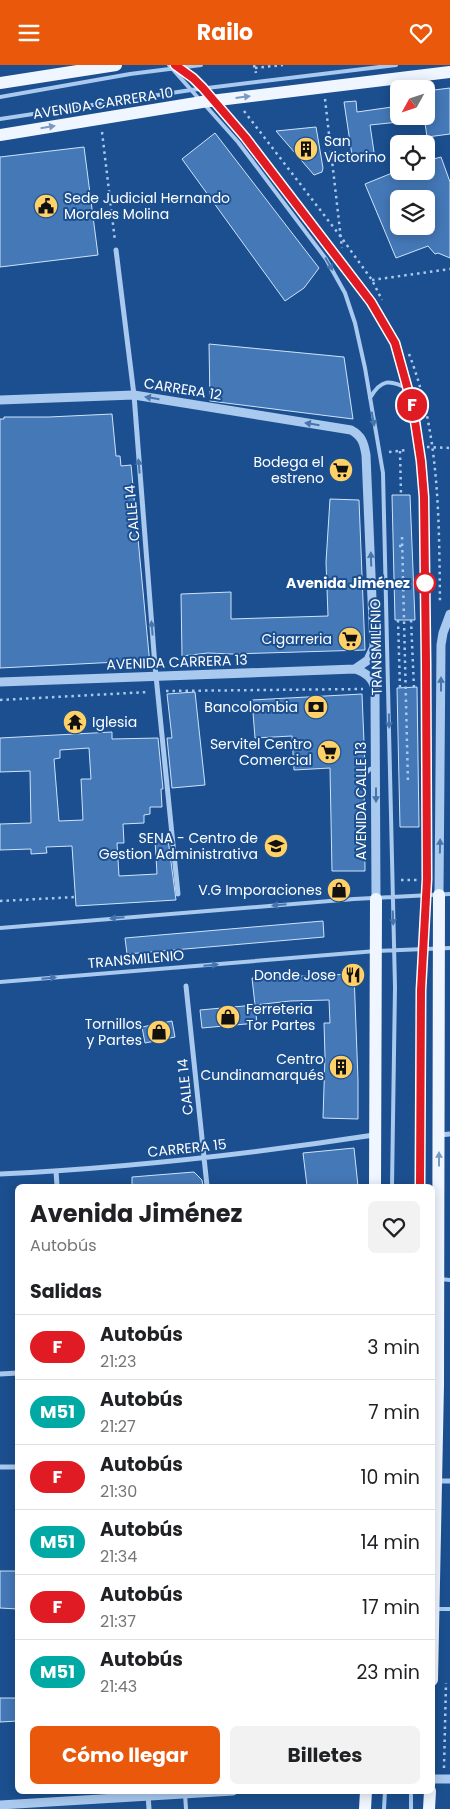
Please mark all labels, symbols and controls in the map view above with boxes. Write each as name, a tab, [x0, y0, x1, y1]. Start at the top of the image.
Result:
text: Railo	[197, 17, 253, 48]
icon: menu	[15, 19, 43, 47]
icon: heart	[407, 19, 435, 47]
north arrow	[390, 80, 435, 125]
map controls	[390, 80, 435, 235]
street label: AVENIDA CARRERA 10	[31, 82, 175, 124]
one-way arrow	[236, 93, 252, 101]
one-way arrow	[40, 122, 56, 130]
place label: San Victorino	[324, 131, 386, 167]
button: locate	[390, 135, 435, 180]
building icon: San Victorino	[293, 136, 319, 162]
place label: Sede Judicial Hernando Morales Molina	[64, 188, 230, 224]
button: layers	[390, 190, 435, 235]
public building icon: Sede Judicial Hernando Morales Molina	[33, 193, 59, 219]
one-way arrow	[325, 258, 334, 271]
street label: CARRERA 12	[143, 373, 223, 405]
line badge: F	[396, 389, 428, 421]
text: F	[407, 392, 417, 417]
one-way arrow	[144, 394, 160, 402]
one-way arrow	[370, 412, 378, 428]
one-way arrow	[304, 420, 320, 428]
place label: Bodega el estreno	[254, 452, 324, 488]
supermarket icon: Bodega el estreno	[328, 457, 354, 483]
one-way arrow	[135, 458, 143, 474]
street label: CALLE 14	[120, 484, 144, 542]
one-way arrow	[367, 550, 375, 566]
marker: Avenida Jiménez	[414, 572, 436, 594]
place label: Avenida Jiménez	[286, 573, 410, 593]
street label: TRANSMILENIO	[365, 599, 387, 695]
one-way arrow	[148, 620, 156, 636]
supermarket icon: Cigarreria	[337, 626, 363, 652]
place label: Cigarreria	[262, 629, 332, 649]
street label: AVENIDA CARRERA 13	[106, 650, 248, 674]
one-way arrow	[437, 675, 445, 691]
bank icon: Bancolombia	[303, 694, 329, 720]
place label: Bancolombia	[204, 697, 298, 717]
temple icon: Iglesia	[62, 709, 88, 735]
place label: Iglesia	[92, 712, 137, 732]
one-way arrow	[385, 713, 393, 729]
place label: Servitel Centro Comercial	[210, 734, 312, 770]
supermarket icon: Servitel Centro Comercial	[316, 739, 342, 765]
street label: AVENIDA CALLE 13	[351, 742, 371, 860]
one-way arrow	[372, 787, 380, 803]
place label: SENA - Centro de Gestion Administrativa	[99, 828, 258, 864]
school or university icon: SENA - Centro de Gestion Administrativa	[263, 833, 289, 859]
one-way arrow	[436, 838, 444, 854]
shop icon: V.G Imporaciones	[326, 877, 352, 903]
place label: V.G Imporaciones	[198, 880, 322, 900]
one-way arrow	[271, 902, 287, 910]
one-way arrow	[389, 911, 397, 927]
one-way arrow	[109, 915, 125, 923]
street label: TRANSMILENIO	[87, 945, 185, 973]
one-way arrow	[203, 960, 219, 968]
restaurant icon: Donde Jose	[340, 962, 366, 988]
place label: Donde Jose	[254, 965, 336, 985]
one-way arrow	[41, 973, 57, 981]
place label: Ferreteria Tor Partes	[246, 999, 315, 1035]
shop icon: Ferreteria Tor Partes	[215, 1004, 241, 1030]
place label: Tornillos y Partes	[85, 1014, 142, 1050]
shop icon: Tornillos y Partes	[146, 1019, 172, 1045]
place label: Centro Cundinamarqués	[200, 1049, 324, 1085]
building icon: Centro Cundinamarqués	[328, 1054, 354, 1080]
street label: CALLE 14	[172, 1058, 198, 1116]
street label: CARRERA 15	[146, 1134, 228, 1162]
one-way arrow	[435, 1151, 443, 1167]
text: Avenida Jiménez	[30, 1197, 242, 1230]
button: heart	[368, 1201, 420, 1253]
text: Autobús	[30, 1234, 97, 1257]
text: Salidas	[30, 1278, 102, 1305]
text: Autobús	[100, 1321, 183, 1348]
text: F	[53, 1334, 62, 1359]
text: 3 min	[367, 1334, 420, 1361]
text: 21:23	[100, 1350, 136, 1373]
text: Autobús	[100, 1386, 183, 1413]
text: M51	[40, 1399, 75, 1424]
text: 7 min	[368, 1399, 420, 1426]
text: 21:27	[100, 1415, 136, 1438]
text: Autobús	[100, 1451, 183, 1478]
text: F	[53, 1464, 62, 1489]
text: 10 min	[361, 1464, 420, 1491]
text: 21:30	[100, 1480, 137, 1503]
text: Autobús	[100, 1516, 183, 1543]
text: M51	[40, 1529, 75, 1554]
text: 14 min	[360, 1529, 420, 1556]
text: 21:34	[100, 1545, 137, 1568]
text: Autobús	[100, 1581, 183, 1608]
text: F	[53, 1594, 62, 1619]
text: 17 min	[362, 1594, 420, 1621]
text: 21:37	[100, 1610, 136, 1633]
text: Autobús	[100, 1646, 183, 1673]
text: M51	[40, 1659, 75, 1684]
text: 23 min	[356, 1659, 420, 1686]
text: 21:43	[100, 1675, 137, 1698]
button: Cómo llegar	[30, 1726, 220, 1784]
button: Billetes	[230, 1726, 420, 1784]

